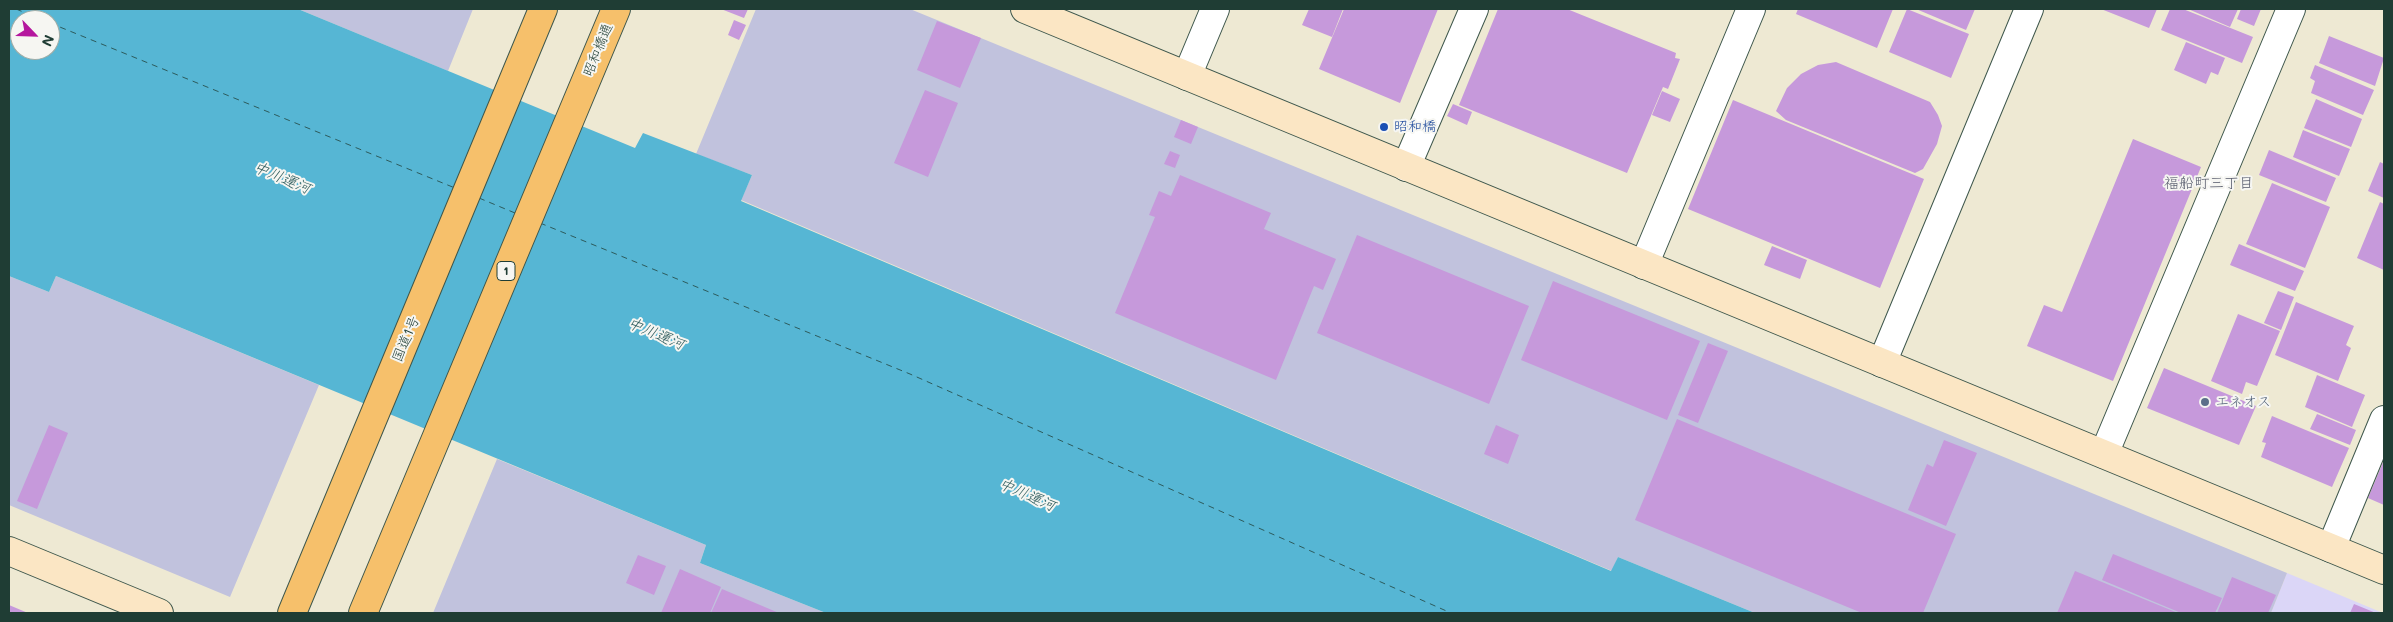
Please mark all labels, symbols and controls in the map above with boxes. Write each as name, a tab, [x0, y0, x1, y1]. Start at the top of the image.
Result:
north arrow	[10, 10, 60, 60]
street label: 昭和橋通	[580, 21, 616, 79]
text: N	[37, 32, 59, 50]
place label: 昭和橋	[1394, 119, 1436, 135]
marker: 昭和橋	[1378, 121, 1390, 133]
water label: 中川運河	[251, 158, 313, 198]
district label: 福船町三丁目	[2164, 174, 2254, 192]
road number: 1	[497, 262, 515, 280]
street label: 国道1号	[389, 314, 423, 364]
water label: 中川運河	[625, 314, 687, 354]
place label: エネオス	[2215, 394, 2271, 410]
marker: エネオス	[2199, 396, 2211, 408]
water label: 中川運河	[996, 475, 1058, 515]

